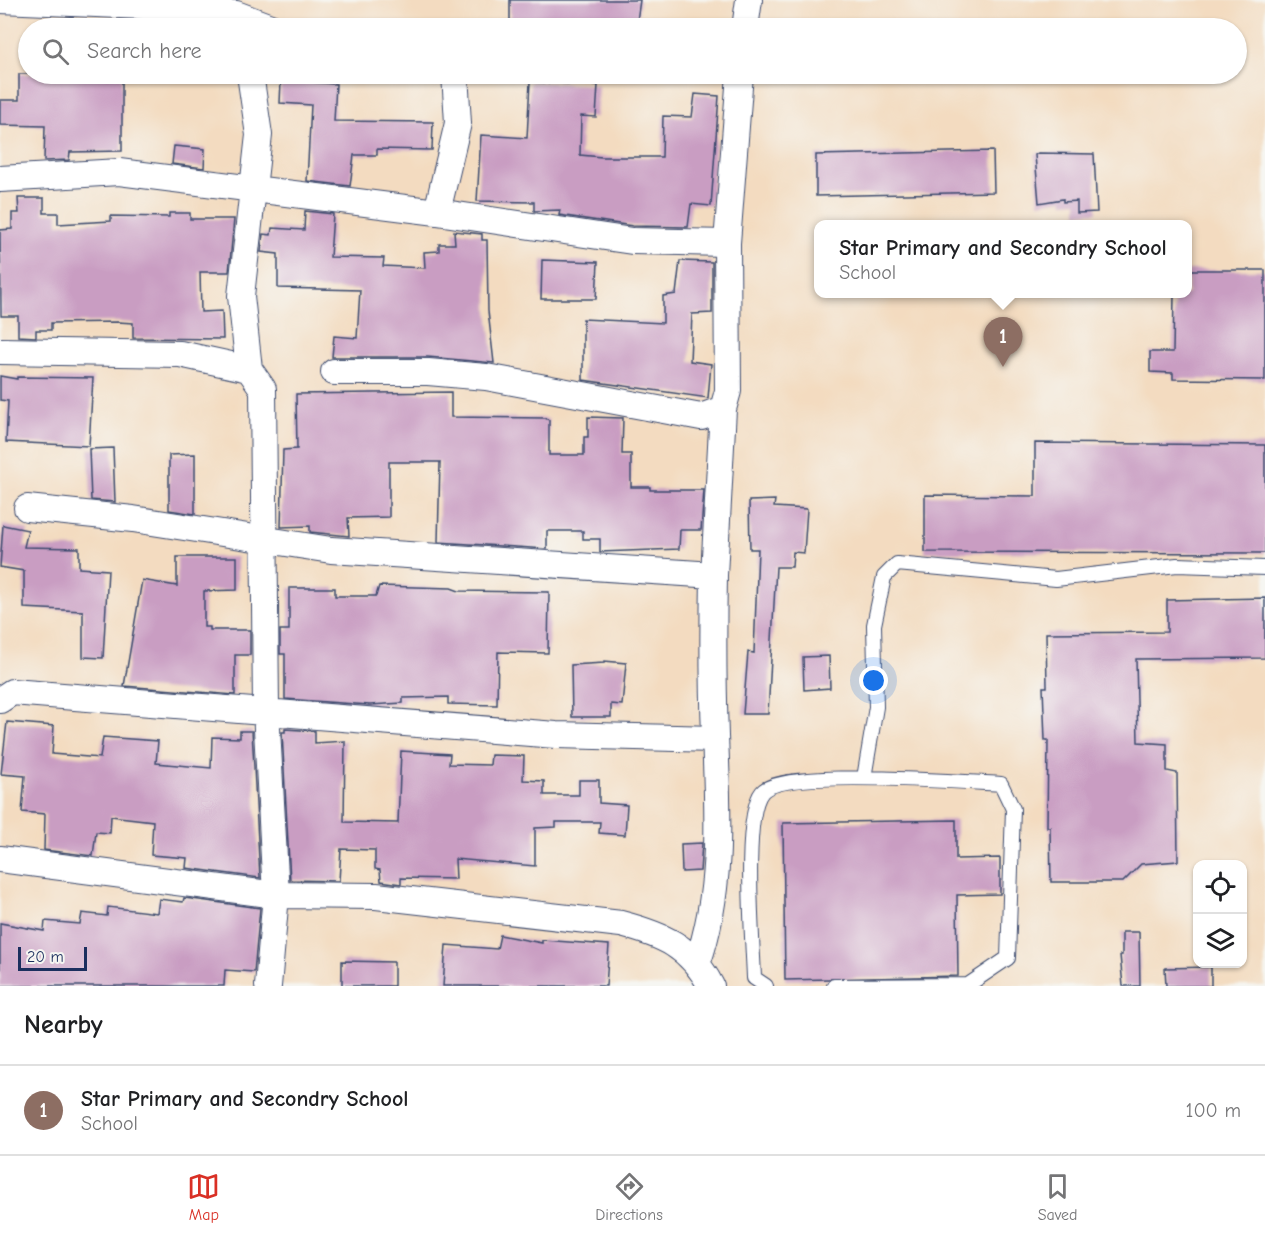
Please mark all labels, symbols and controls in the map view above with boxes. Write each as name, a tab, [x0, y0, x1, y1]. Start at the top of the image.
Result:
search box	[18, 18, 1247, 84]
icon: search	[39, 35, 72, 68]
text: Search here	[87, 38, 202, 64]
popup	[814, 220, 1192, 298]
text: Star Primary and Secondry School	[839, 235, 1167, 261]
text: School	[839, 261, 896, 284]
pin: 1	[984, 318, 1022, 367]
your location	[859, 666, 888, 695]
map controls	[1193, 860, 1247, 968]
button: locate	[1193, 860, 1247, 914]
button: layers	[1193, 914, 1247, 968]
scale bar	[18, 944, 87, 972]
text: 20 m	[27, 948, 64, 966]
text: Nearby	[24, 1010, 103, 1040]
text: Star Primary and Secondry School	[81, 1086, 409, 1112]
text: 1	[40, 1099, 47, 1122]
text: 100 m	[1186, 1099, 1241, 1122]
text: School	[81, 1112, 138, 1135]
tab: Map	[187, 1170, 220, 1224]
tab: Directions	[595, 1170, 663, 1224]
tab: Saved	[1038, 1170, 1078, 1224]

